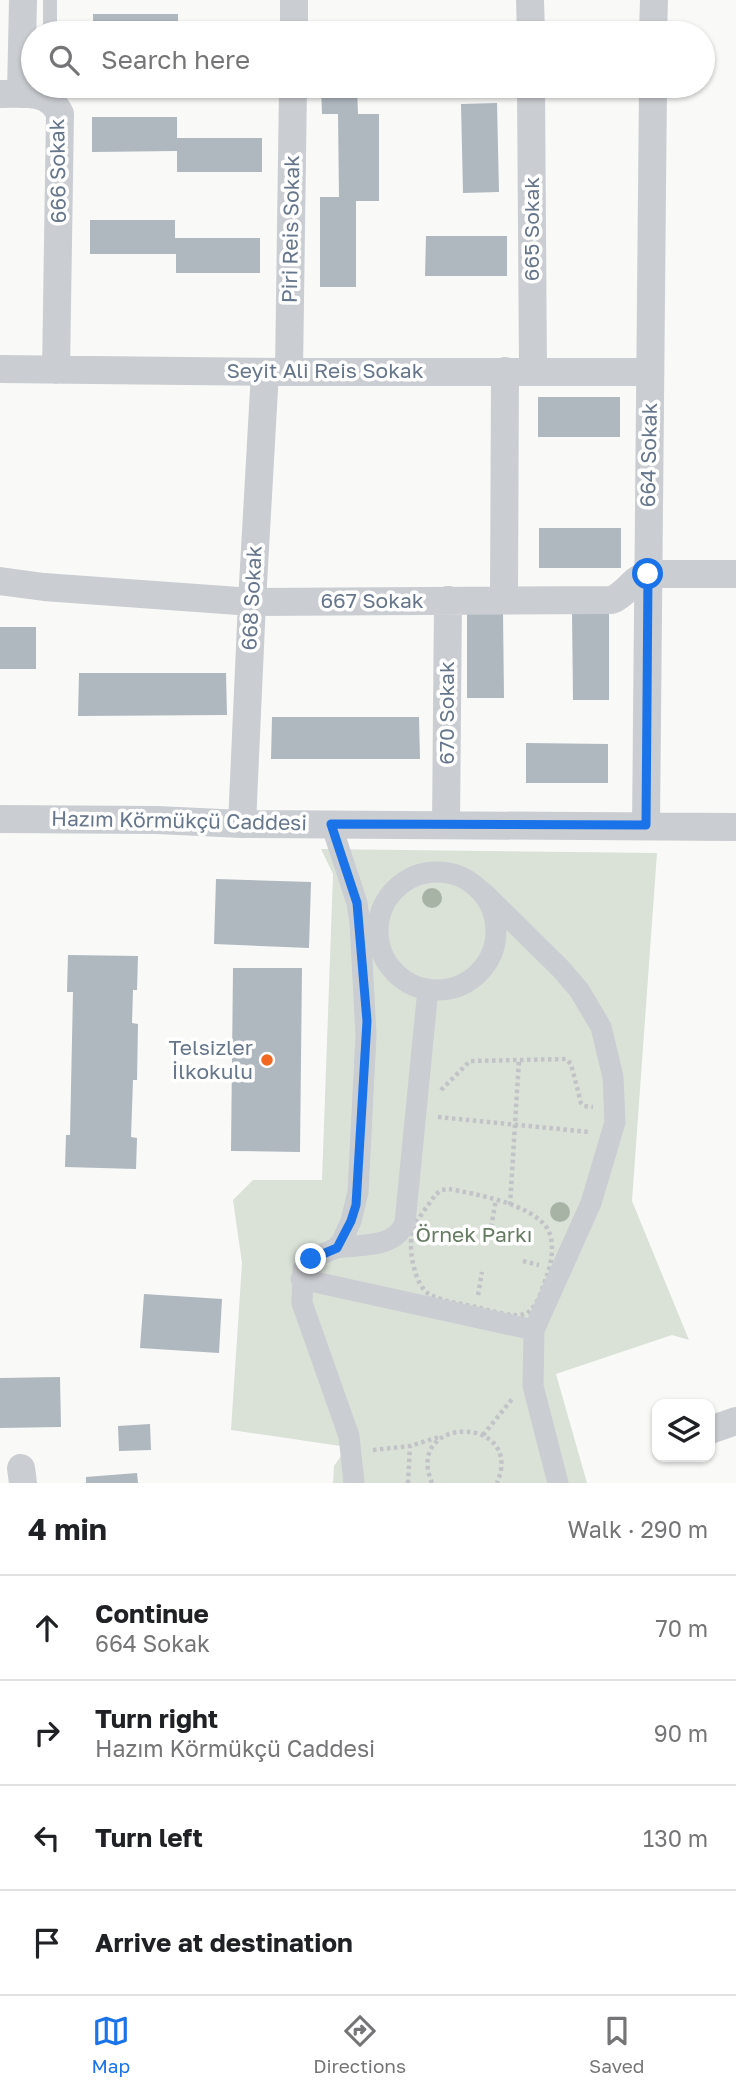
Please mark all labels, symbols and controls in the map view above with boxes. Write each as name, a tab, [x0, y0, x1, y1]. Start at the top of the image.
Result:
search box	[21, 21, 715, 98]
icon: search	[45, 41, 83, 79]
text: Search here	[101, 44, 250, 75]
street label: 666 Sokak	[43, 118, 71, 224]
street label: Piri Reis Sokak	[276, 155, 304, 303]
street label: 665 Sokak	[518, 177, 544, 281]
street label: Seyit Ali Reis Sokak	[226, 357, 424, 383]
street label: 664 Sokak	[634, 402, 662, 508]
street label: 668 Sokak	[235, 545, 267, 651]
route start	[632, 558, 663, 589]
street label: 667 Sokak	[320, 587, 424, 613]
street label: 670 Sokak	[433, 661, 459, 765]
street label: Hazım Körmükçü Caddesi	[51, 805, 307, 835]
place label: Telsizler İlkokulu	[169, 1034, 253, 1084]
marker: Telsizler İlkokulu	[259, 1052, 275, 1068]
park label: Örnek Parkı	[415, 1221, 533, 1247]
route end	[295, 1243, 326, 1274]
map controls	[652, 1399, 715, 1462]
button: layers	[652, 1399, 715, 1462]
text: 4 min	[28, 1511, 107, 1547]
text: Walk · 290 m	[567, 1515, 708, 1543]
text: Continue	[95, 1598, 209, 1629]
icon: ahead	[28, 1609, 66, 1647]
text: 70 m	[655, 1614, 708, 1642]
text: 664 Sokak	[95, 1629, 210, 1657]
text: Turn right	[95, 1703, 218, 1734]
icon: right	[28, 1714, 66, 1752]
text: 90 m	[654, 1719, 708, 1747]
text: Hazım Körmükçü Caddesi	[95, 1734, 375, 1762]
icon: left	[28, 1819, 66, 1857]
text: Turn left	[95, 1822, 203, 1853]
text: 130 m	[643, 1824, 708, 1852]
icon: arrive	[28, 1924, 66, 1962]
text: Arrive at destination	[95, 1927, 353, 1958]
tab: Map	[91, 2012, 130, 2077]
tab: Directions	[313, 2012, 406, 2077]
tab: Saved	[589, 2012, 645, 2077]

